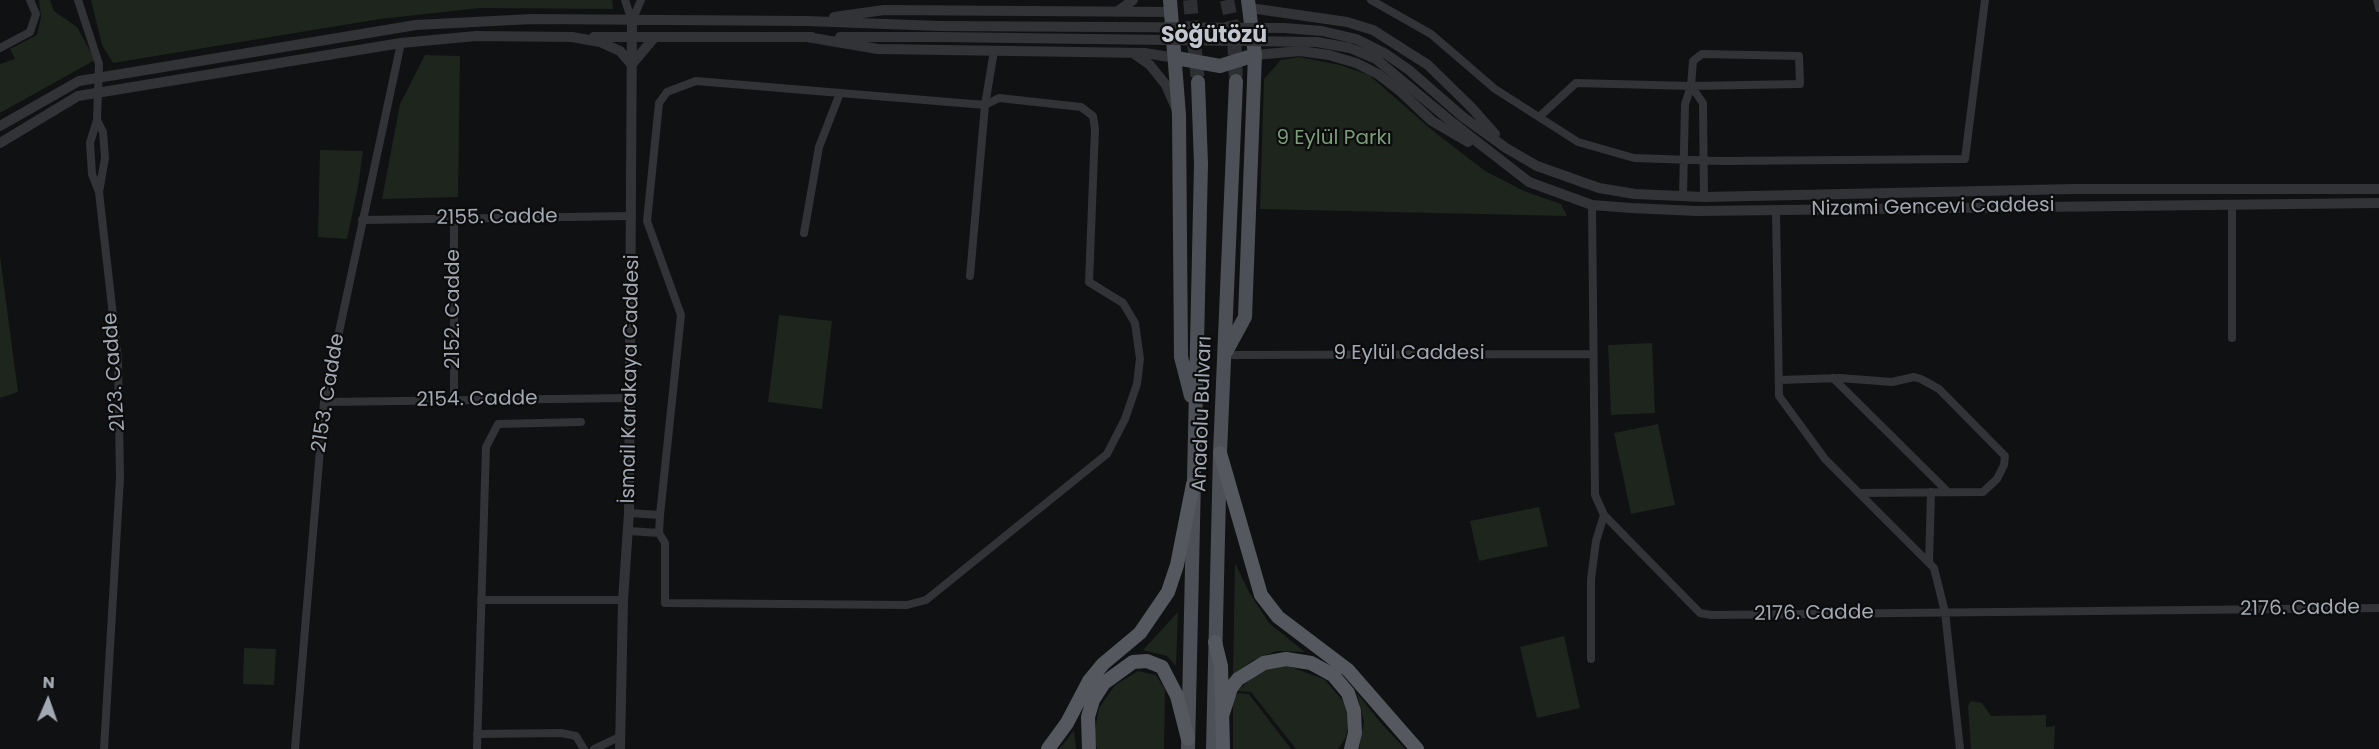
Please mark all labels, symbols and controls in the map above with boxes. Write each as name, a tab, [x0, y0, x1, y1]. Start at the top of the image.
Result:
district label: Söğütözü	[1161, 23, 1267, 49]
park label: 9 Eylül Parkı	[1276, 127, 1392, 151]
street label: Nizami Gencevi Caddesi	[1811, 194, 2055, 222]
street label: 2155. Cadde	[436, 205, 558, 231]
street label: 2152. Cadde	[442, 249, 466, 369]
street label: İsmail Karakaya Caddesi	[617, 254, 645, 504]
street label: 2123. Cadde	[99, 312, 131, 432]
street label: 2153. Cadde	[308, 332, 350, 454]
street label: Anadolu Bulvarı	[1188, 335, 1218, 493]
street label: 9 Eylül Caddesi	[1333, 342, 1485, 366]
street label: 2154. Cadde	[416, 387, 538, 413]
street label: 2176. Cadde	[2240, 596, 2360, 622]
street label: 2176. Cadde	[1754, 601, 1874, 627]
north arrow	[18, 671, 78, 731]
text: N	[42, 671, 55, 694]

